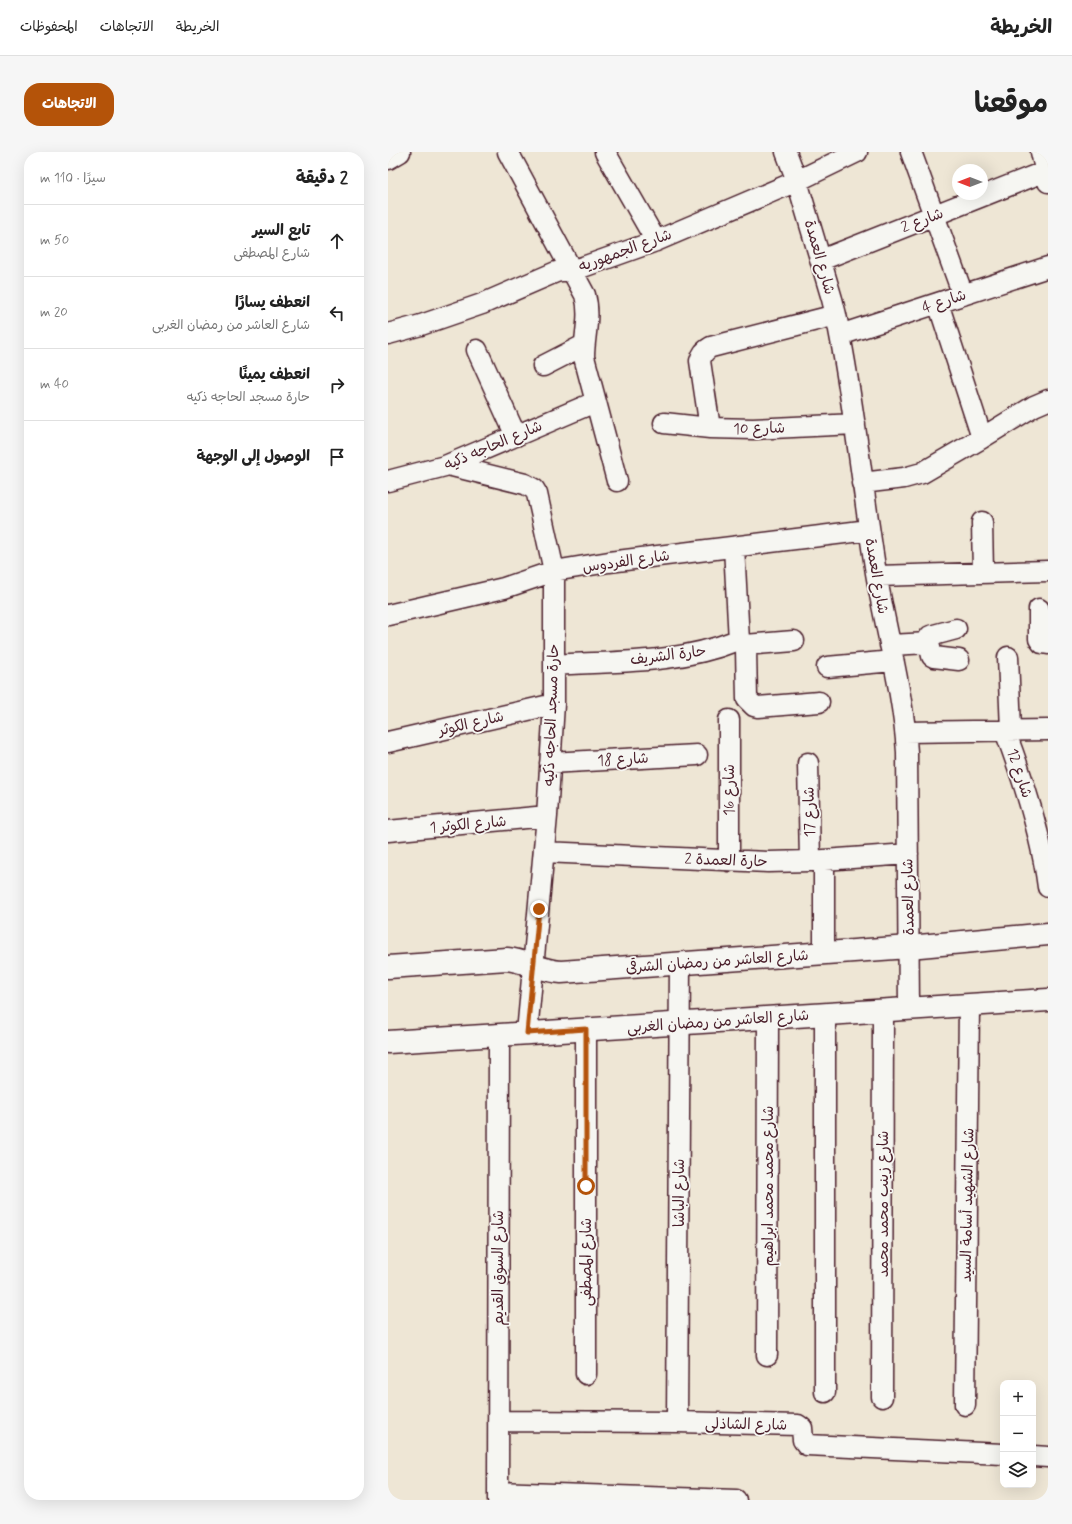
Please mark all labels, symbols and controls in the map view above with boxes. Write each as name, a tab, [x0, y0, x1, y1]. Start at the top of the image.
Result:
text: الخريطة	[990, 15, 1052, 40]
text: المحفوظات	[20, 18, 78, 36]
text: الاتجاهات	[100, 18, 154, 36]
text: الخريطة	[176, 18, 219, 36]
button: الاتجاهات	[24, 83, 114, 126]
text: موقعنا	[974, 86, 1048, 123]
north arrow	[952, 164, 988, 200]
text: 2 دقيقة	[296, 167, 348, 189]
text: سيرًا · 110 m	[40, 170, 106, 187]
street label: شارع 2	[898, 204, 946, 238]
street label: شارع العمدة	[799, 218, 839, 297]
text: تابع السير	[252, 221, 310, 241]
street label: شارع الجمهوريه	[576, 225, 675, 277]
icon: ahead	[326, 230, 348, 252]
text: 50 m	[40, 232, 69, 249]
text: شارع المصطفى	[233, 245, 310, 262]
street label: شارع 4	[920, 285, 969, 318]
text: انعطف يسارًا	[235, 293, 310, 313]
icon: left	[326, 302, 348, 324]
text: 20 m	[40, 304, 68, 321]
text: شارع العاشر من رمضان الغربى	[152, 317, 310, 334]
text: انعطف يمينًا	[239, 365, 310, 385]
icon: right	[326, 374, 348, 396]
text: 40 m	[40, 376, 69, 393]
text: حارة مسجد الحاجه ذكيه	[187, 389, 310, 406]
street label: شارع الحاجه ذكيه	[441, 416, 545, 476]
street label: شارع 10	[733, 419, 785, 439]
icon: arrive	[326, 446, 348, 468]
text: الوصول إلى الوجهة	[196, 447, 310, 467]
street label: شارع العمدة	[859, 537, 893, 616]
street label: شارع الفردوس	[581, 546, 671, 578]
street label: حارة الشريف	[629, 641, 707, 671]
street label: حارة مسجد الحاجه ذكيه	[540, 644, 564, 787]
street label: شارع الكوثر	[435, 707, 506, 742]
street label: شارع 12	[1002, 746, 1036, 801]
street label: شارع 18	[597, 749, 649, 771]
street label: شارع 16	[720, 764, 740, 816]
street label: شارع 17	[800, 786, 820, 838]
street label: شارع الكوثر 1	[429, 812, 507, 838]
street label: حارة العمدة 2	[684, 850, 768, 872]
street label: شارع العمدة	[898, 858, 920, 936]
route end	[530, 900, 548, 918]
street label: شارع العاشر من رمضان الشرقى	[625, 944, 809, 978]
street label: شارع العاشر من رمضان الغربى	[626, 1006, 810, 1038]
street label: شارع محمد محمد ابراهيم	[759, 1106, 780, 1266]
street label: شارع الشهيد أسامة السيد	[957, 1128, 979, 1282]
street label: شارع زينب محمد محمد	[874, 1131, 894, 1277]
street label: شارع الباشا	[670, 1159, 690, 1227]
route start	[577, 1177, 595, 1195]
street label: شارع السوق القديم	[489, 1210, 509, 1326]
street label: شارع المصطفى	[577, 1218, 597, 1306]
map controls	[1000, 1380, 1036, 1488]
button: +	[1000, 1380, 1036, 1416]
street label: شارع الشاذلى	[705, 1414, 787, 1436]
button: −	[1000, 1416, 1036, 1452]
button: layers	[1000, 1452, 1036, 1488]

